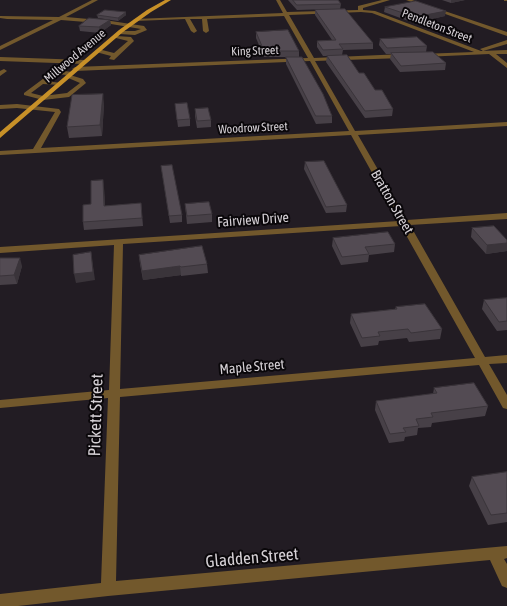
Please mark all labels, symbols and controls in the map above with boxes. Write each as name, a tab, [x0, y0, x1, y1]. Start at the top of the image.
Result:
street label: Pendleton Street	[400, 6, 474, 46]
street label: Millwood Avenue	[41, 26, 109, 86]
street label: King Street	[231, 43, 279, 59]
street label: Woodrow Street	[218, 119, 288, 137]
street label: Bratton Street	[367, 167, 417, 237]
street label: Fairview Drive	[217, 209, 289, 231]
street label: Maple Street	[219, 356, 285, 378]
street label: Pickett Street	[84, 373, 108, 457]
street label: Gladden Street	[205, 544, 299, 572]

